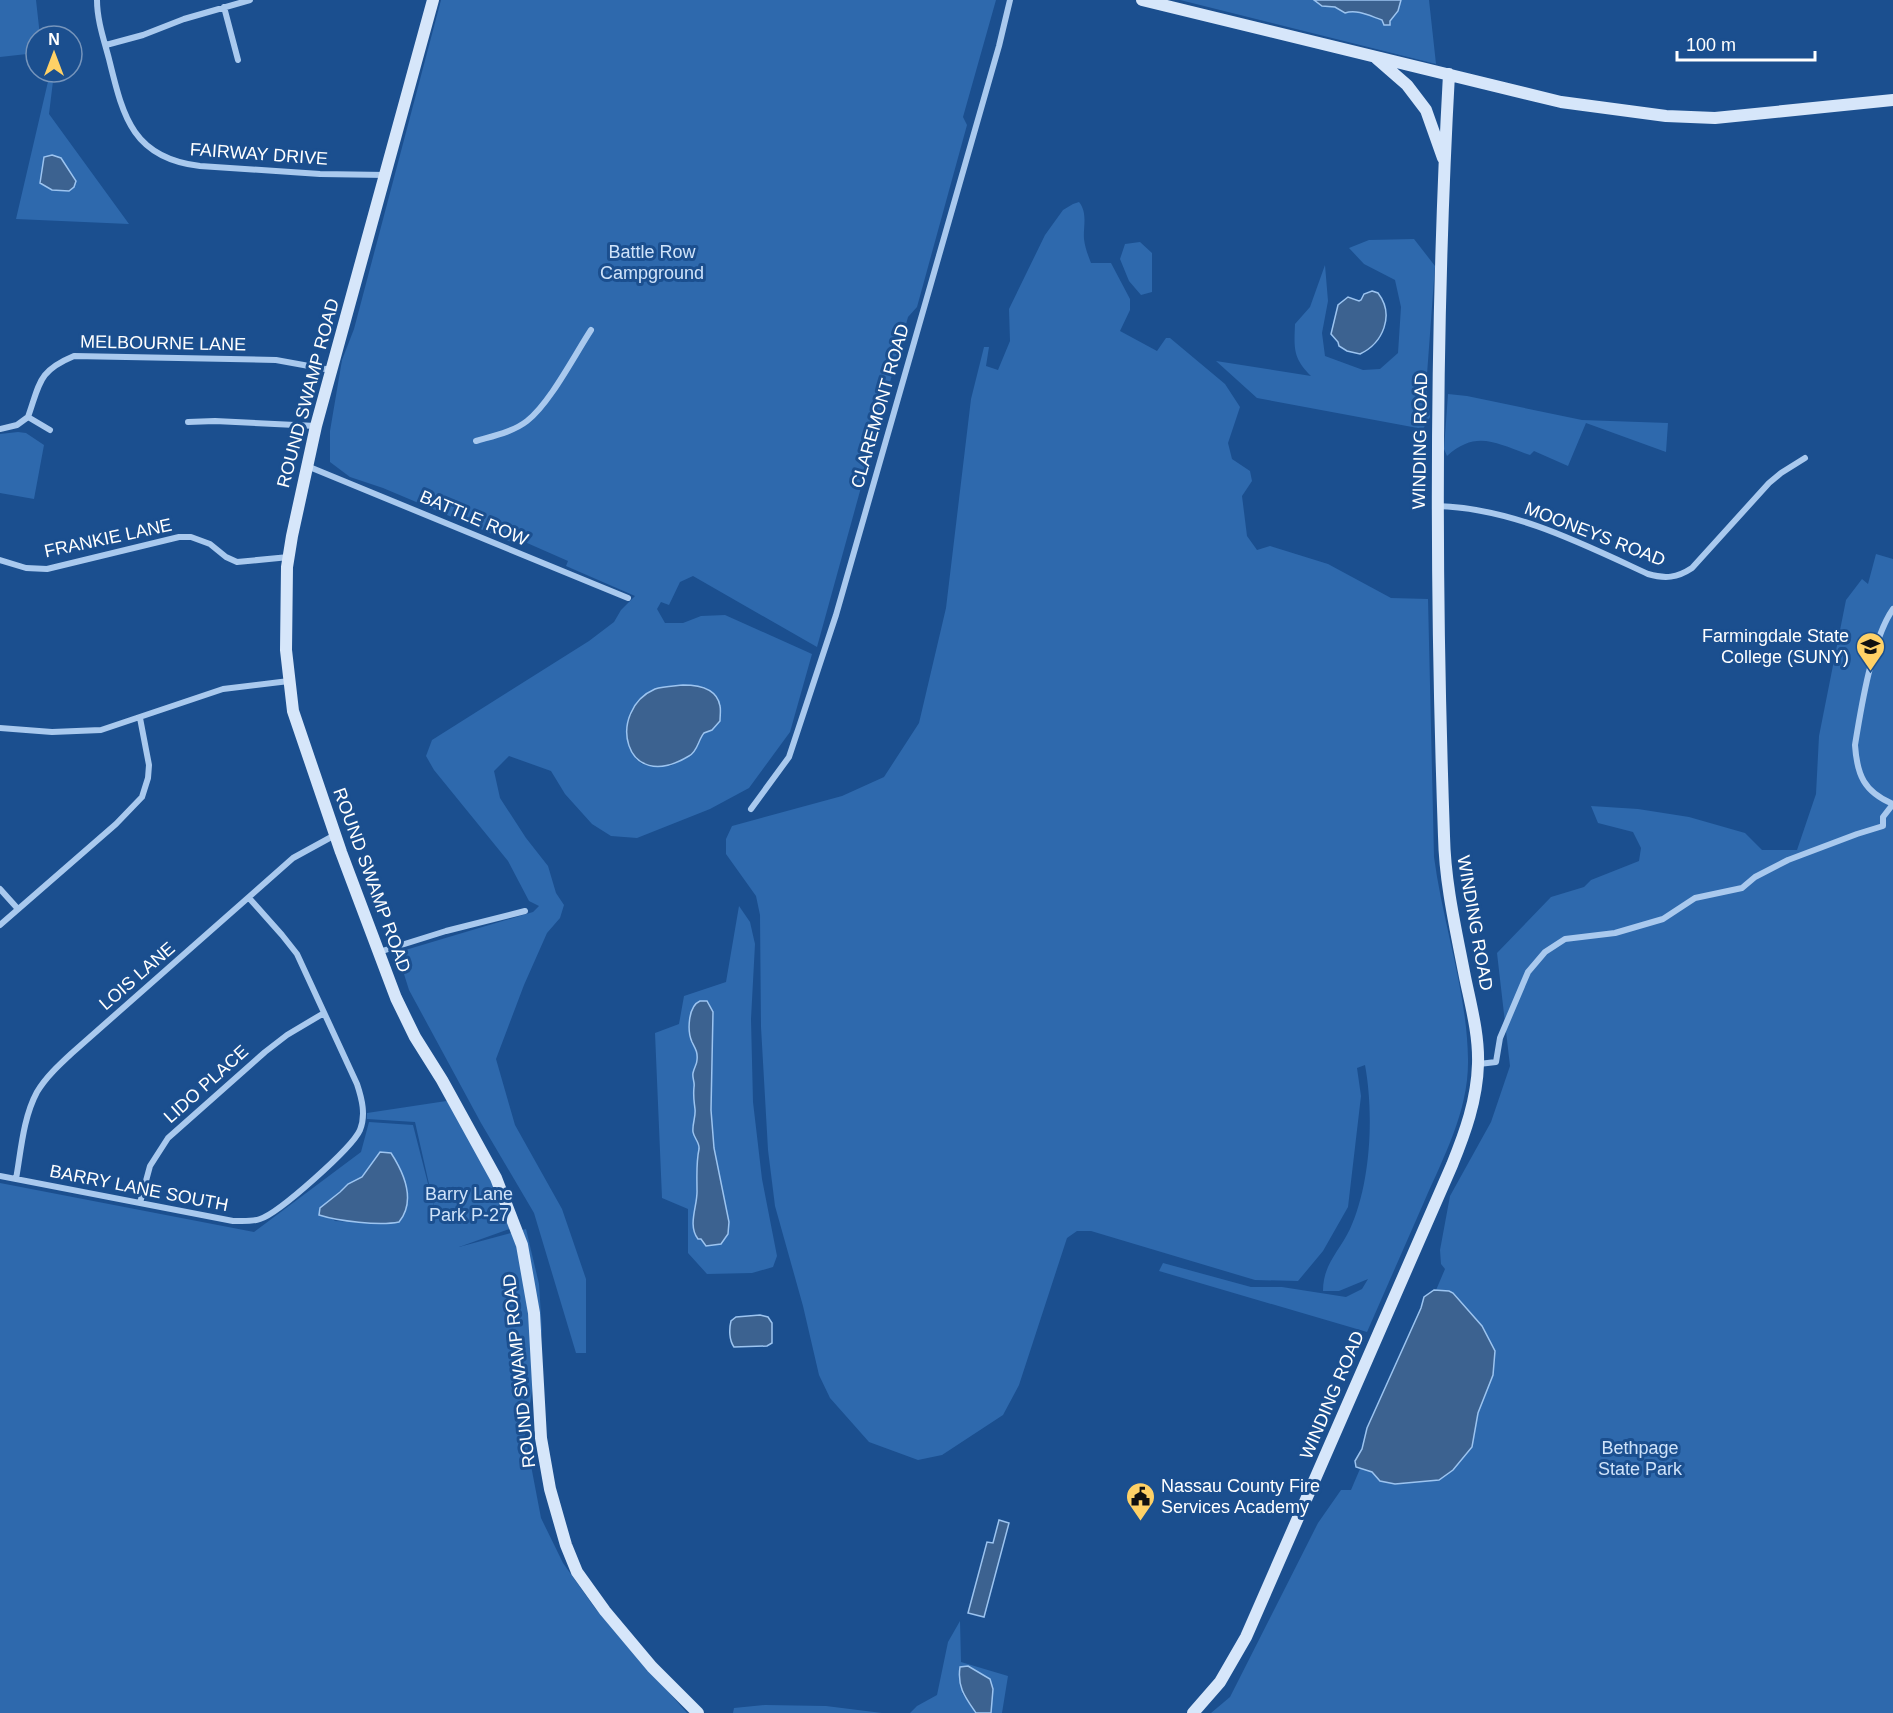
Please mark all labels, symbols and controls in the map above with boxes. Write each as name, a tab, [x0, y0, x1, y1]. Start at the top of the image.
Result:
north arrow	[24, 24, 84, 84]
scale bar	[1677, 24, 1815, 62]
text: N	[48, 31, 60, 48]
text: 100 m	[1686, 35, 1736, 55]
street label: FAIRWAY DRIVE	[189, 139, 329, 169]
park label: Battle Row Campground	[600, 242, 704, 283]
street label: ROUND SWAMP ROAD	[273, 296, 343, 490]
street label: CLAREMONT ROAD	[847, 322, 913, 490]
street label: MELBOURNE LANE	[80, 332, 246, 354]
street label: WINDING ROAD	[1409, 372, 1431, 510]
street label: BATTLE ROW	[417, 486, 531, 550]
street label: MOONEYS ROAD	[1522, 498, 1668, 570]
street label: FRANKIE LANE	[42, 515, 174, 561]
place label: Farmingdale State College (SUNY)	[1702, 626, 1849, 667]
school or university icon: Farmingdale State College (SUNY)	[1854, 630, 1886, 672]
street label: ROUND SWAMP ROAD	[329, 785, 415, 975]
street label: WINDING ROAD	[1453, 854, 1497, 992]
street label: LOIS LANE	[95, 938, 179, 1014]
street label: LIDO PLACE	[160, 1041, 252, 1127]
street label: BARRY LANE SOUTH	[48, 1161, 230, 1215]
park label: Barry Lane Park P-27	[425, 1184, 513, 1225]
street label: ROUND SWAMP ROAD	[499, 1273, 539, 1469]
street label: WINDING ROAD	[1296, 1328, 1368, 1462]
park label: Bethpage State Park	[1598, 1438, 1683, 1479]
place label: Nassau County Fire Services Academy	[1161, 1476, 1320, 1517]
public building icon: Nassau County Fire Services Academy	[1124, 1480, 1156, 1522]

